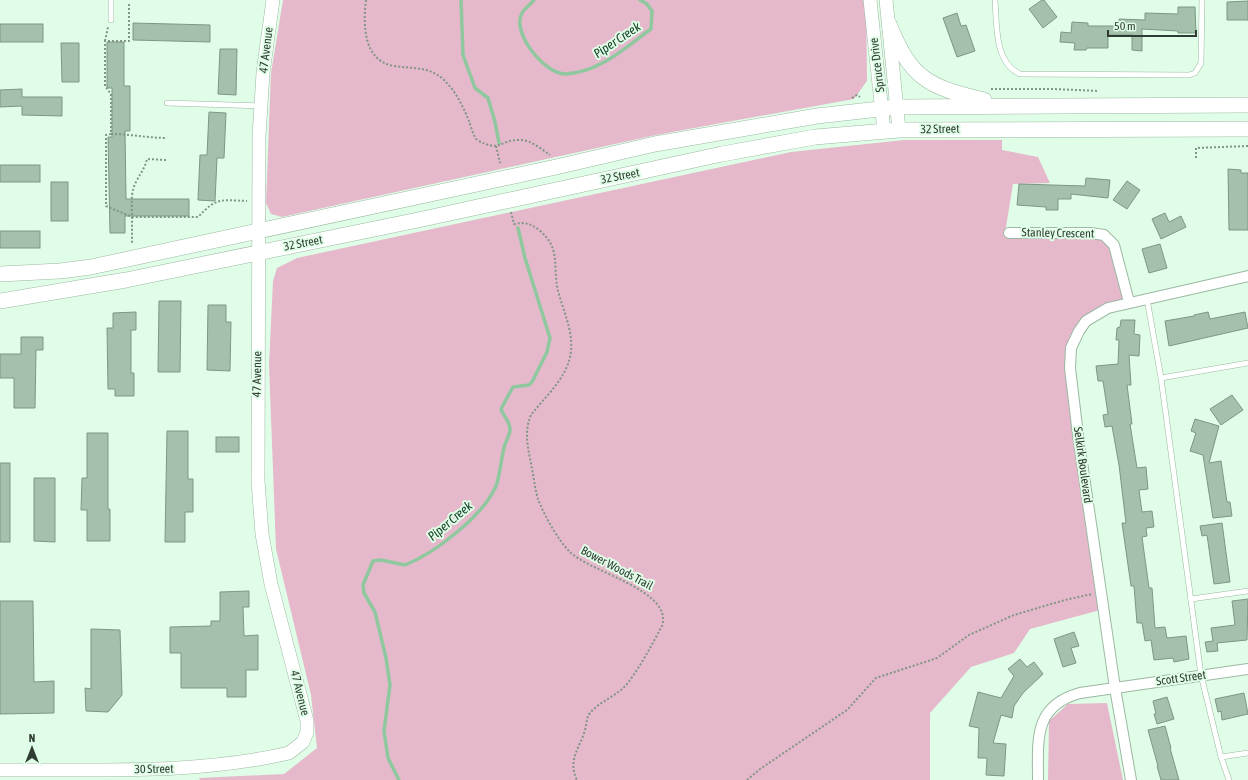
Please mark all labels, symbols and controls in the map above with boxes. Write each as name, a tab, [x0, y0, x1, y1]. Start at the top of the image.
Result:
scale bar	[1108, 12, 1196, 38]
water label: Piper Creek	[591, 19, 644, 61]
text: 50 m	[1114, 19, 1136, 33]
street label: 47 Avenue	[256, 26, 276, 74]
street label: Spruce Drive	[867, 37, 887, 93]
street label: 32 Street	[920, 122, 960, 136]
street label: 32 Street	[599, 165, 641, 187]
street label: Stanley Crescent	[1022, 225, 1095, 241]
street label: 32 Street	[282, 232, 324, 254]
street label: 47 Avenue	[250, 351, 264, 397]
street label: Selkirk Boulevard	[1071, 426, 1095, 504]
water label: Piper Creek	[425, 498, 475, 544]
street label: Bower Woods Trail	[579, 543, 656, 593]
street label: Scott Street	[1155, 668, 1207, 688]
street label: 47 Avenue	[288, 669, 312, 717]
north arrow	[12, 728, 52, 768]
text: N	[29, 732, 35, 744]
street label: 30 Street	[134, 762, 174, 776]

